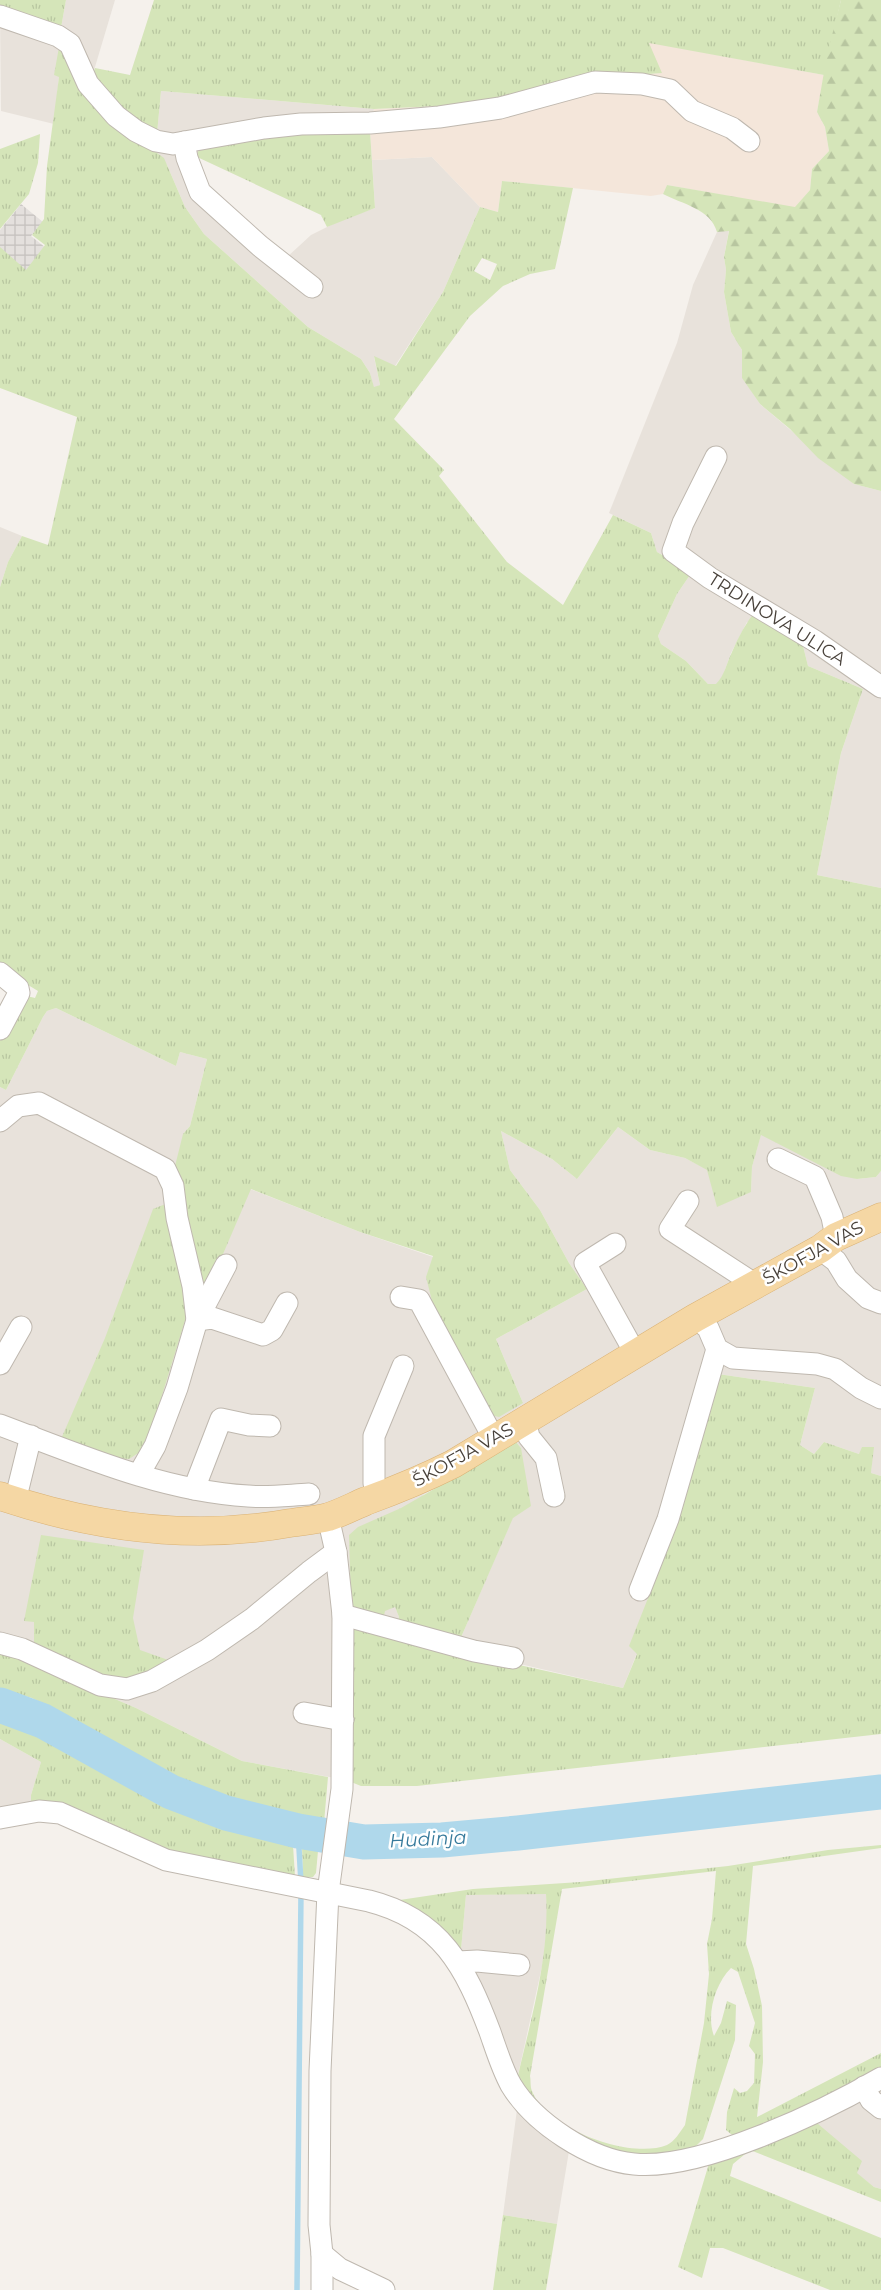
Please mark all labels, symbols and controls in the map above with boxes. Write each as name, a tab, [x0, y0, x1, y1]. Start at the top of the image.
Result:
street label: TRDINOVA ULICA	[704, 568, 850, 670]
street label: ŠKOFJA VAS	[759, 1216, 867, 1290]
street label: ŠKOFJA VAS	[409, 1418, 517, 1492]
water label: Hudinja	[389, 1825, 467, 1853]

